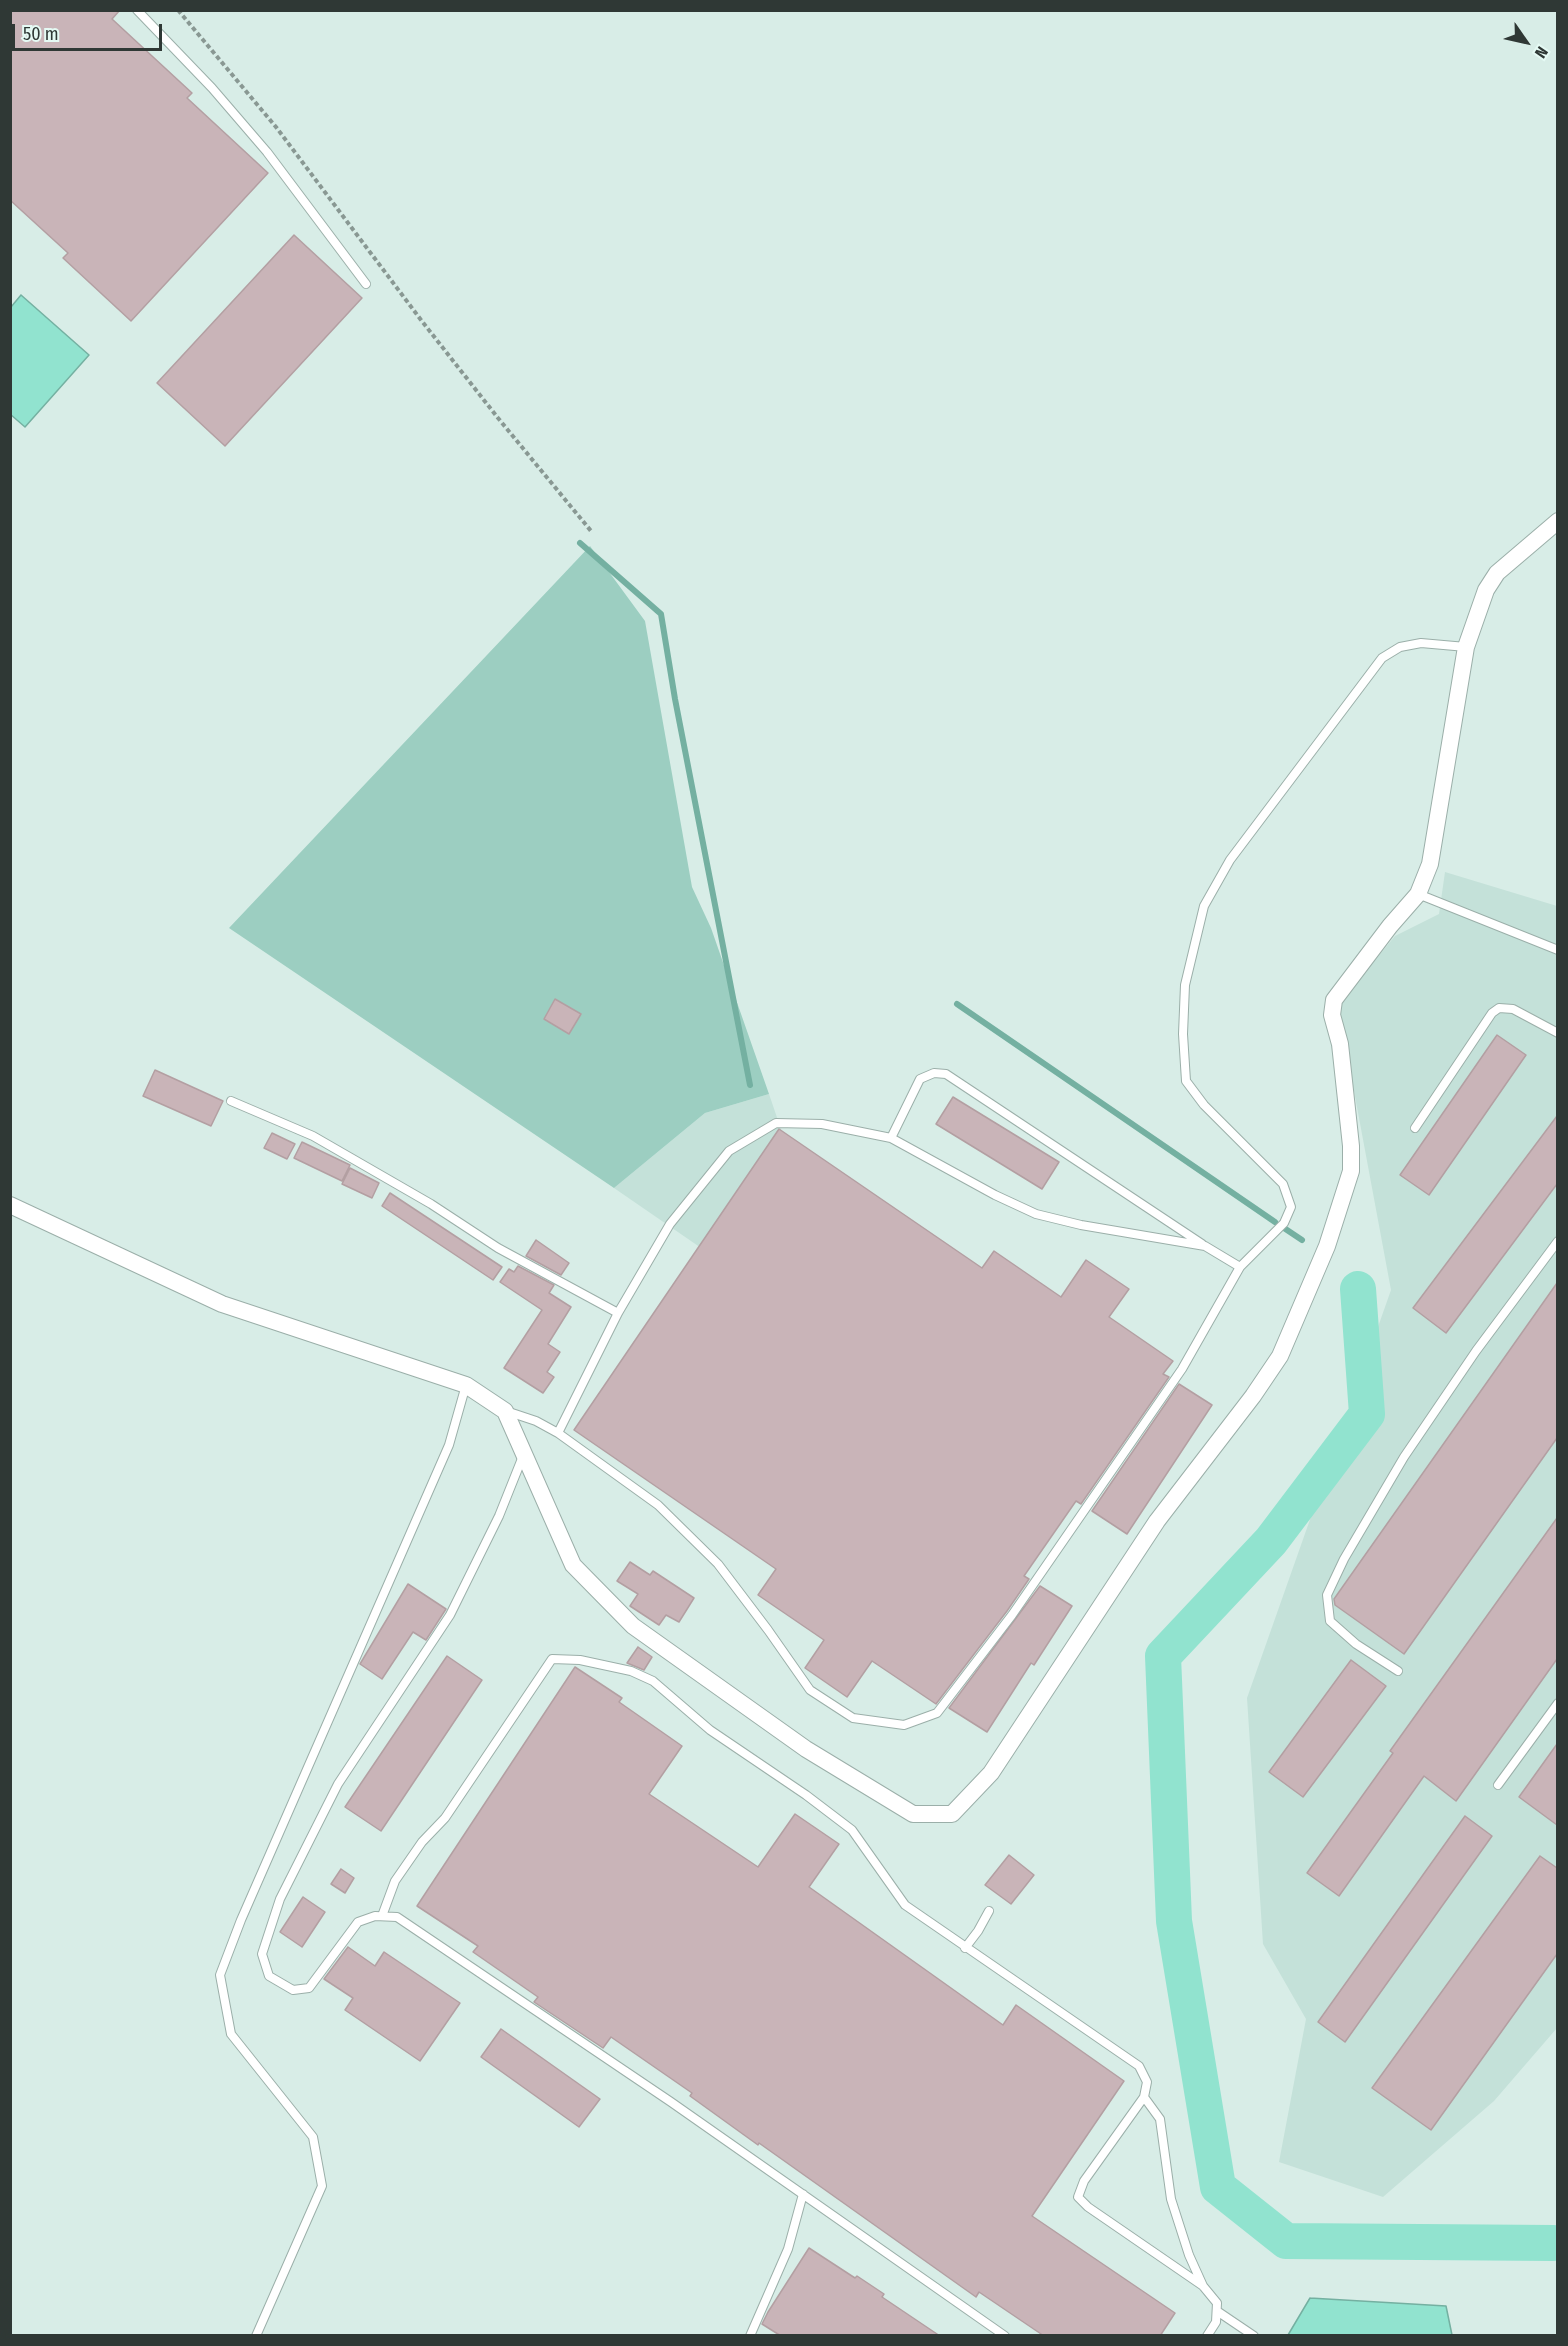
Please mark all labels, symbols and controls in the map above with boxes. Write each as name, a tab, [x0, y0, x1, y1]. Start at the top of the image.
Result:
scale bar	[15, 12, 165, 50]
north arrow	[1496, 12, 1556, 72]
text: 50 m	[23, 23, 59, 45]
text: N	[1531, 43, 1552, 62]

